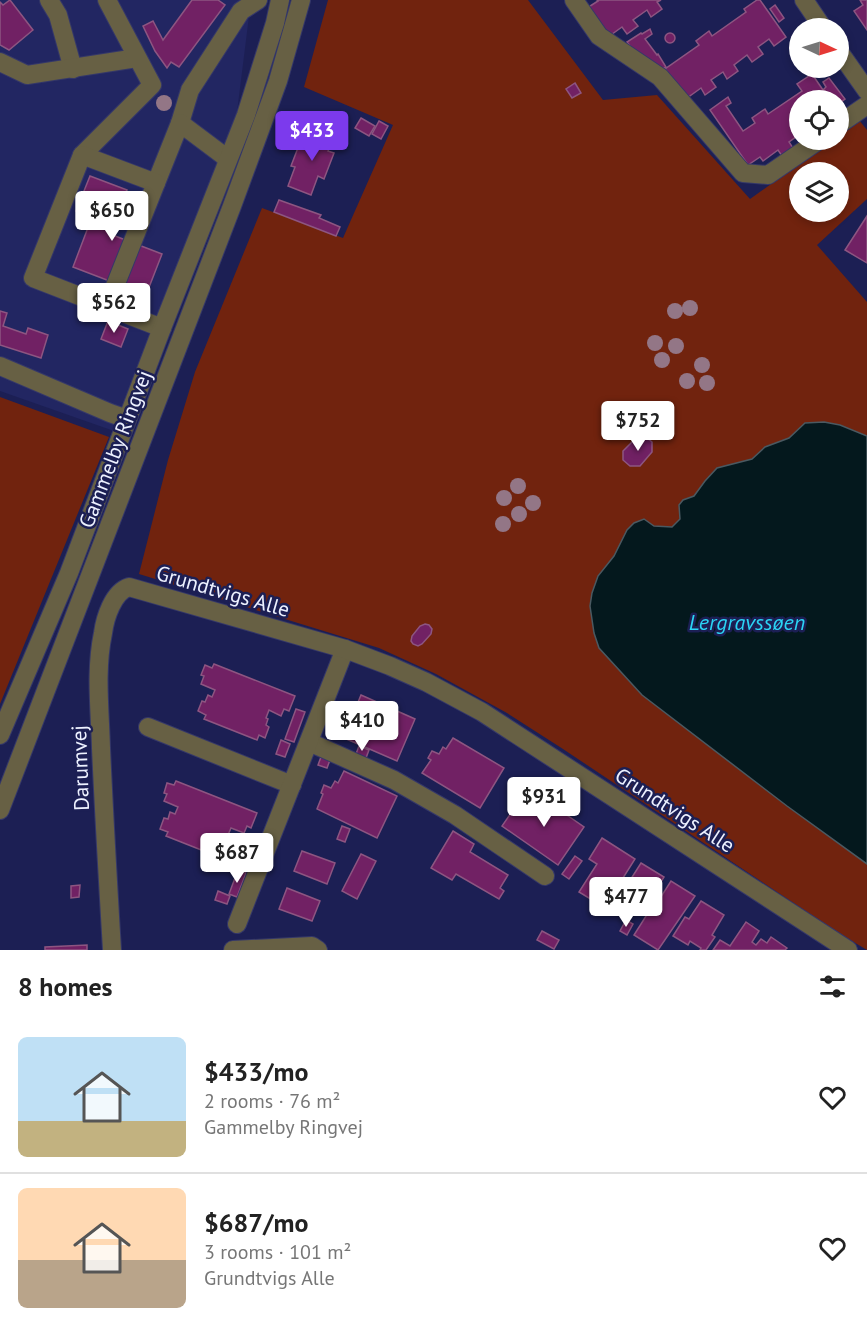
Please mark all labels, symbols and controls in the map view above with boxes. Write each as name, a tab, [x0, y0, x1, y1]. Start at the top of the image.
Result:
north arrow	[789, 18, 849, 78]
map controls	[789, 18, 849, 222]
button: locate	[789, 90, 849, 150]
pin: $433	[276, 111, 348, 162]
text: $433	[289, 117, 335, 143]
button: layers	[789, 162, 849, 222]
pin: $650	[76, 191, 148, 242]
text: $650	[89, 197, 135, 223]
pin: $562	[78, 283, 150, 334]
text: $562	[91, 289, 137, 315]
street label: Gammelby Ringvej	[72, 366, 158, 532]
pin: $752	[602, 401, 674, 452]
text: $752	[615, 407, 661, 433]
street label: Grundtvigs Alle	[153, 559, 293, 623]
water label: Lergravssøen	[689, 608, 805, 636]
pin: $410	[326, 701, 398, 752]
text: $410	[339, 707, 385, 733]
street label: Darumvej	[65, 725, 95, 811]
street label: Grundtvigs Alle	[610, 761, 740, 859]
pin: $931	[508, 777, 580, 828]
text: $931	[521, 783, 567, 809]
pin: $687	[201, 833, 273, 884]
text: $687	[214, 839, 260, 865]
pin: $477	[590, 877, 662, 928]
text: $477	[603, 883, 649, 909]
text: 8 homes	[18, 970, 113, 1003]
icon: filters	[816, 970, 849, 1003]
text: $433/mo	[204, 1055, 308, 1088]
icon: home	[66, 1061, 138, 1133]
icon: heart	[816, 1081, 849, 1114]
text: 2 rooms · 76 m²	[204, 1088, 340, 1114]
text: Gammelby Ringvej	[204, 1114, 363, 1140]
text: $687/mo	[204, 1206, 308, 1239]
icon: home	[66, 1212, 138, 1284]
icon: heart	[816, 1232, 849, 1265]
text: 3 rooms · 101 m²	[204, 1239, 351, 1265]
text: Grundtvigs Alle	[204, 1265, 335, 1291]

